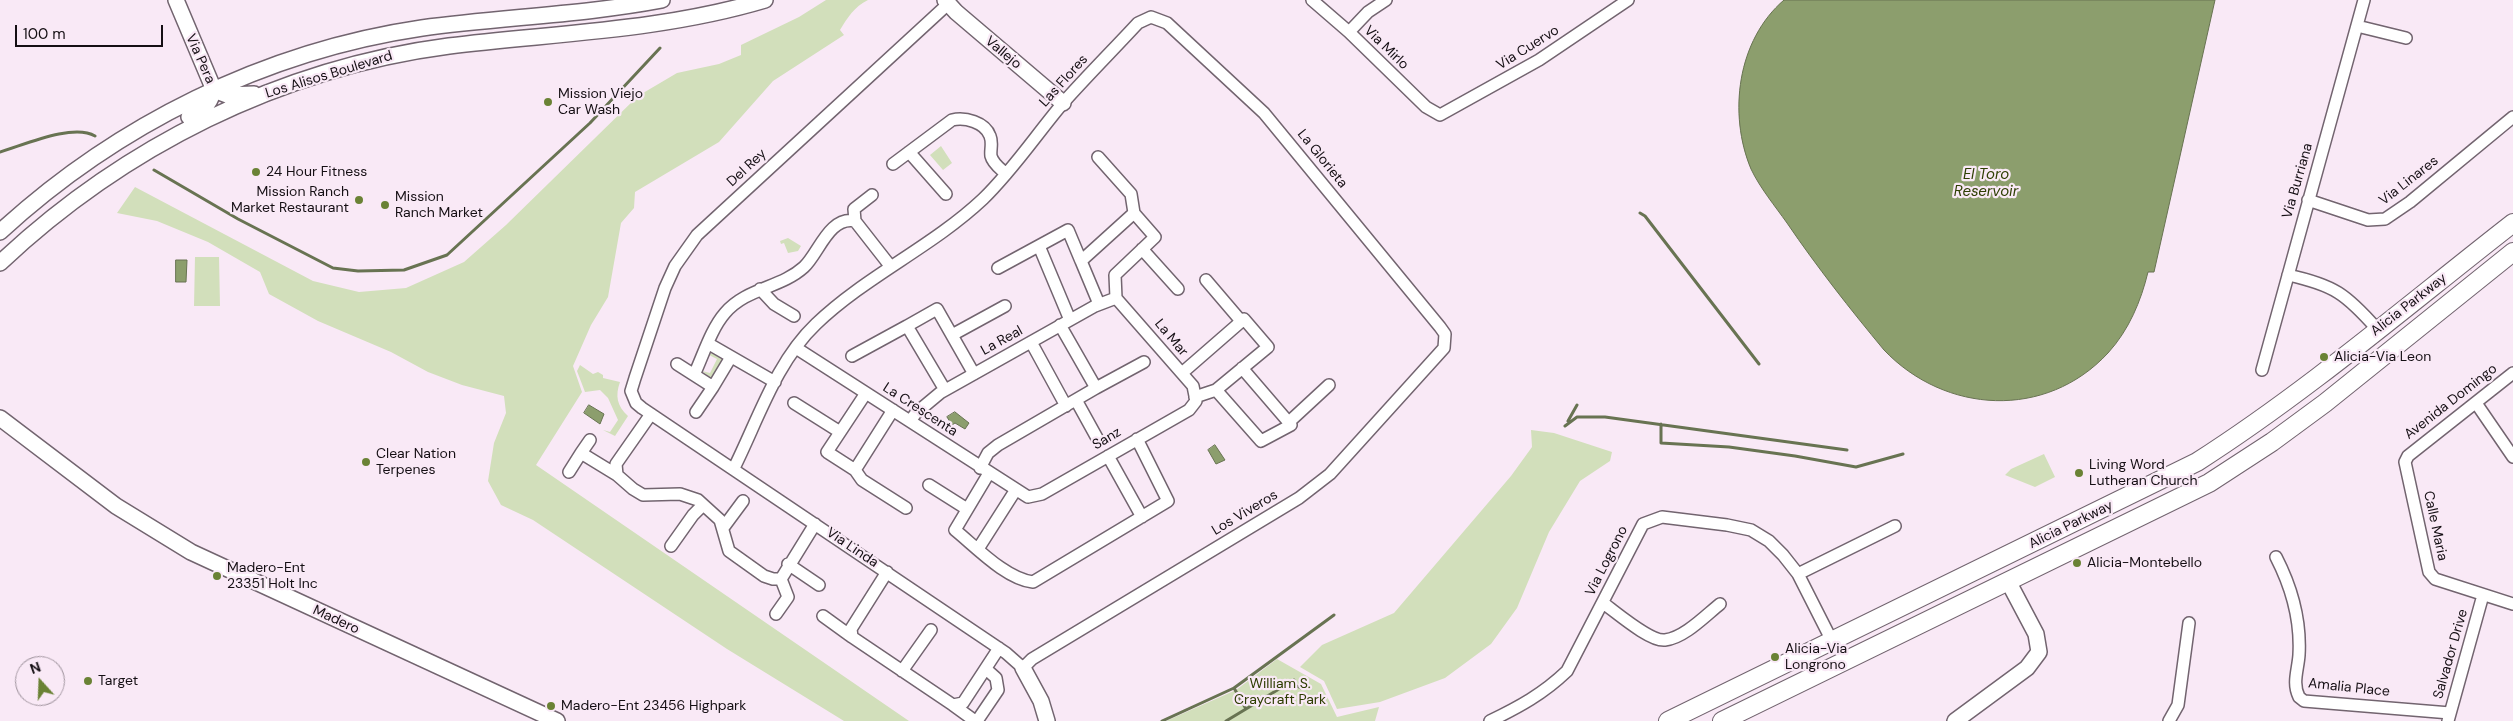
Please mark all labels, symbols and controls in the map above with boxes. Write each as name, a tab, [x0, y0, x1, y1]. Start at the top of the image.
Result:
scale bar	[18, 15, 165, 47]
street label: Via Cuervo	[1494, 22, 1562, 74]
street label: Via Mirlo	[1360, 23, 1412, 73]
text: 100 m	[23, 24, 66, 44]
street label: Via Pera	[182, 32, 218, 86]
street label: Vallejo	[981, 33, 1025, 73]
street label: Los Alisos Boulevard	[263, 48, 395, 102]
street label: Las Flores	[1036, 51, 1092, 111]
place label: Mission Viejo Car Wash	[558, 86, 643, 118]
marker: Mission Viejo Car Wash	[542, 96, 554, 108]
street label: La Glorieta	[1293, 126, 1351, 192]
street label: Via Burriana	[2279, 141, 2317, 221]
street label: Del Rey	[724, 146, 770, 190]
street label: Via Linares	[2376, 153, 2442, 209]
place label: 24 Hour Fitness	[266, 164, 367, 180]
marker: 24 Hour Fitness	[250, 166, 262, 178]
water label: El Toro Reservoir	[1954, 166, 2018, 201]
place label: Mission Ranch Market Restaurant	[231, 184, 349, 216]
place label: Mission Ranch Market	[395, 189, 483, 222]
marker: Mission Ranch Market Restaurant	[353, 194, 365, 206]
marker: Mission Ranch Market	[379, 199, 391, 211]
street label: Alicia Parkway	[2368, 270, 2450, 340]
street label: La Mar	[1151, 316, 1191, 360]
street label: La Real	[978, 323, 1026, 359]
place label: Alicia-Via Leon	[2334, 349, 2431, 365]
marker: Alicia-Via Leon	[2318, 351, 2330, 363]
street label: Avenida Domingo	[2401, 361, 2501, 443]
street label: La Crescenta	[879, 380, 961, 440]
street label: Sanz	[1090, 424, 1124, 454]
place label: Clear Nation Terpenes	[376, 446, 456, 478]
marker: Clear Nation Terpenes	[360, 456, 372, 468]
place label: Living Word Lutheran Church	[2089, 457, 2198, 490]
marker: Living Word Lutheran Church	[2073, 467, 2085, 479]
street label: Los Viveros	[1209, 487, 1281, 539]
street label: Calle Maria	[2419, 489, 2451, 563]
street label: Alicia Parkway	[2026, 497, 2116, 553]
street label: Via Logrono	[1582, 523, 1632, 599]
street label: Via Linda	[823, 524, 881, 572]
place label: Alicia-Montebello	[2087, 555, 2202, 571]
marker: Alicia-Montebello	[2071, 557, 2083, 569]
place label: Madero-Ent 23351 Holt Inc	[227, 560, 318, 592]
marker: Madero-Ent 23351 Holt Inc	[211, 570, 223, 582]
street label: Madero	[310, 602, 362, 638]
street label: Salvador Drive	[2430, 607, 2472, 701]
place label: Alicia-Via Longrono	[1785, 641, 1847, 674]
marker: Alicia-Via Longrono	[1769, 651, 1781, 663]
north arrow	[15, 656, 65, 706]
text: N	[27, 658, 43, 678]
place label: Target	[98, 673, 138, 689]
marker: Target	[82, 675, 94, 687]
street label: Amalia Place	[2307, 675, 2391, 701]
park label: William S. Craycraft Park	[1234, 676, 1326, 709]
place label: Madero-Ent 23456 Highpark	[561, 698, 746, 714]
marker: Madero-Ent 23456 Highpark	[545, 700, 557, 712]

